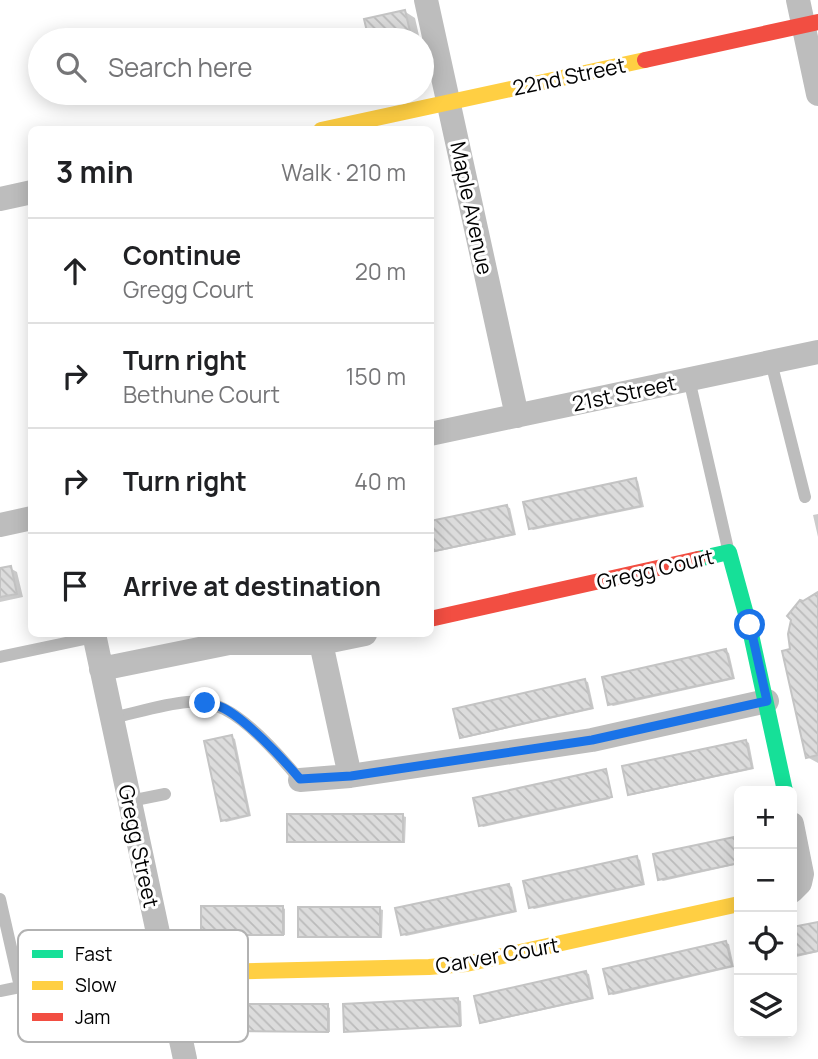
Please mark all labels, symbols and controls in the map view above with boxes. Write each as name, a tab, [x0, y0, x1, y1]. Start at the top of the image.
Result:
search box	[28, 28, 434, 105]
icon: search	[52, 48, 90, 86]
text: Search here	[108, 49, 253, 85]
street label: 22nd Street	[510, 50, 628, 102]
street label: Maple Avenue	[444, 139, 500, 277]
text: 3 min	[56, 151, 134, 192]
text: Walk · 210 m	[281, 156, 406, 188]
text: Continue	[123, 237, 241, 273]
icon: ahead	[56, 252, 94, 290]
text: 20 m	[355, 255, 406, 287]
text: Gregg Court	[123, 273, 254, 305]
text: Turn right	[123, 342, 247, 378]
icon: right	[56, 357, 94, 395]
text: 150 m	[346, 360, 406, 392]
street label: 21st Street	[569, 368, 679, 418]
text: Bethune Court	[123, 378, 280, 410]
icon: right	[56, 462, 94, 500]
text: Turn right	[123, 463, 247, 499]
text: 40 m	[354, 465, 406, 497]
street label: Gregg Court	[594, 542, 716, 596]
icon: arrive	[56, 567, 94, 605]
text: Arrive at destination	[123, 568, 381, 604]
route start	[734, 609, 765, 640]
route end	[189, 687, 220, 718]
street label: Gregg Street	[112, 782, 166, 910]
map controls	[734, 786, 797, 1038]
button: +	[734, 786, 797, 849]
button: −	[734, 849, 797, 912]
button: locate	[734, 912, 797, 975]
legend	[18, 930, 248, 1042]
street label: Carver Court	[433, 930, 561, 980]
text: Fast	[75, 941, 112, 967]
text: Slow	[75, 972, 117, 998]
button: layers	[734, 975, 797, 1038]
text: Jam	[75, 1004, 110, 1030]

